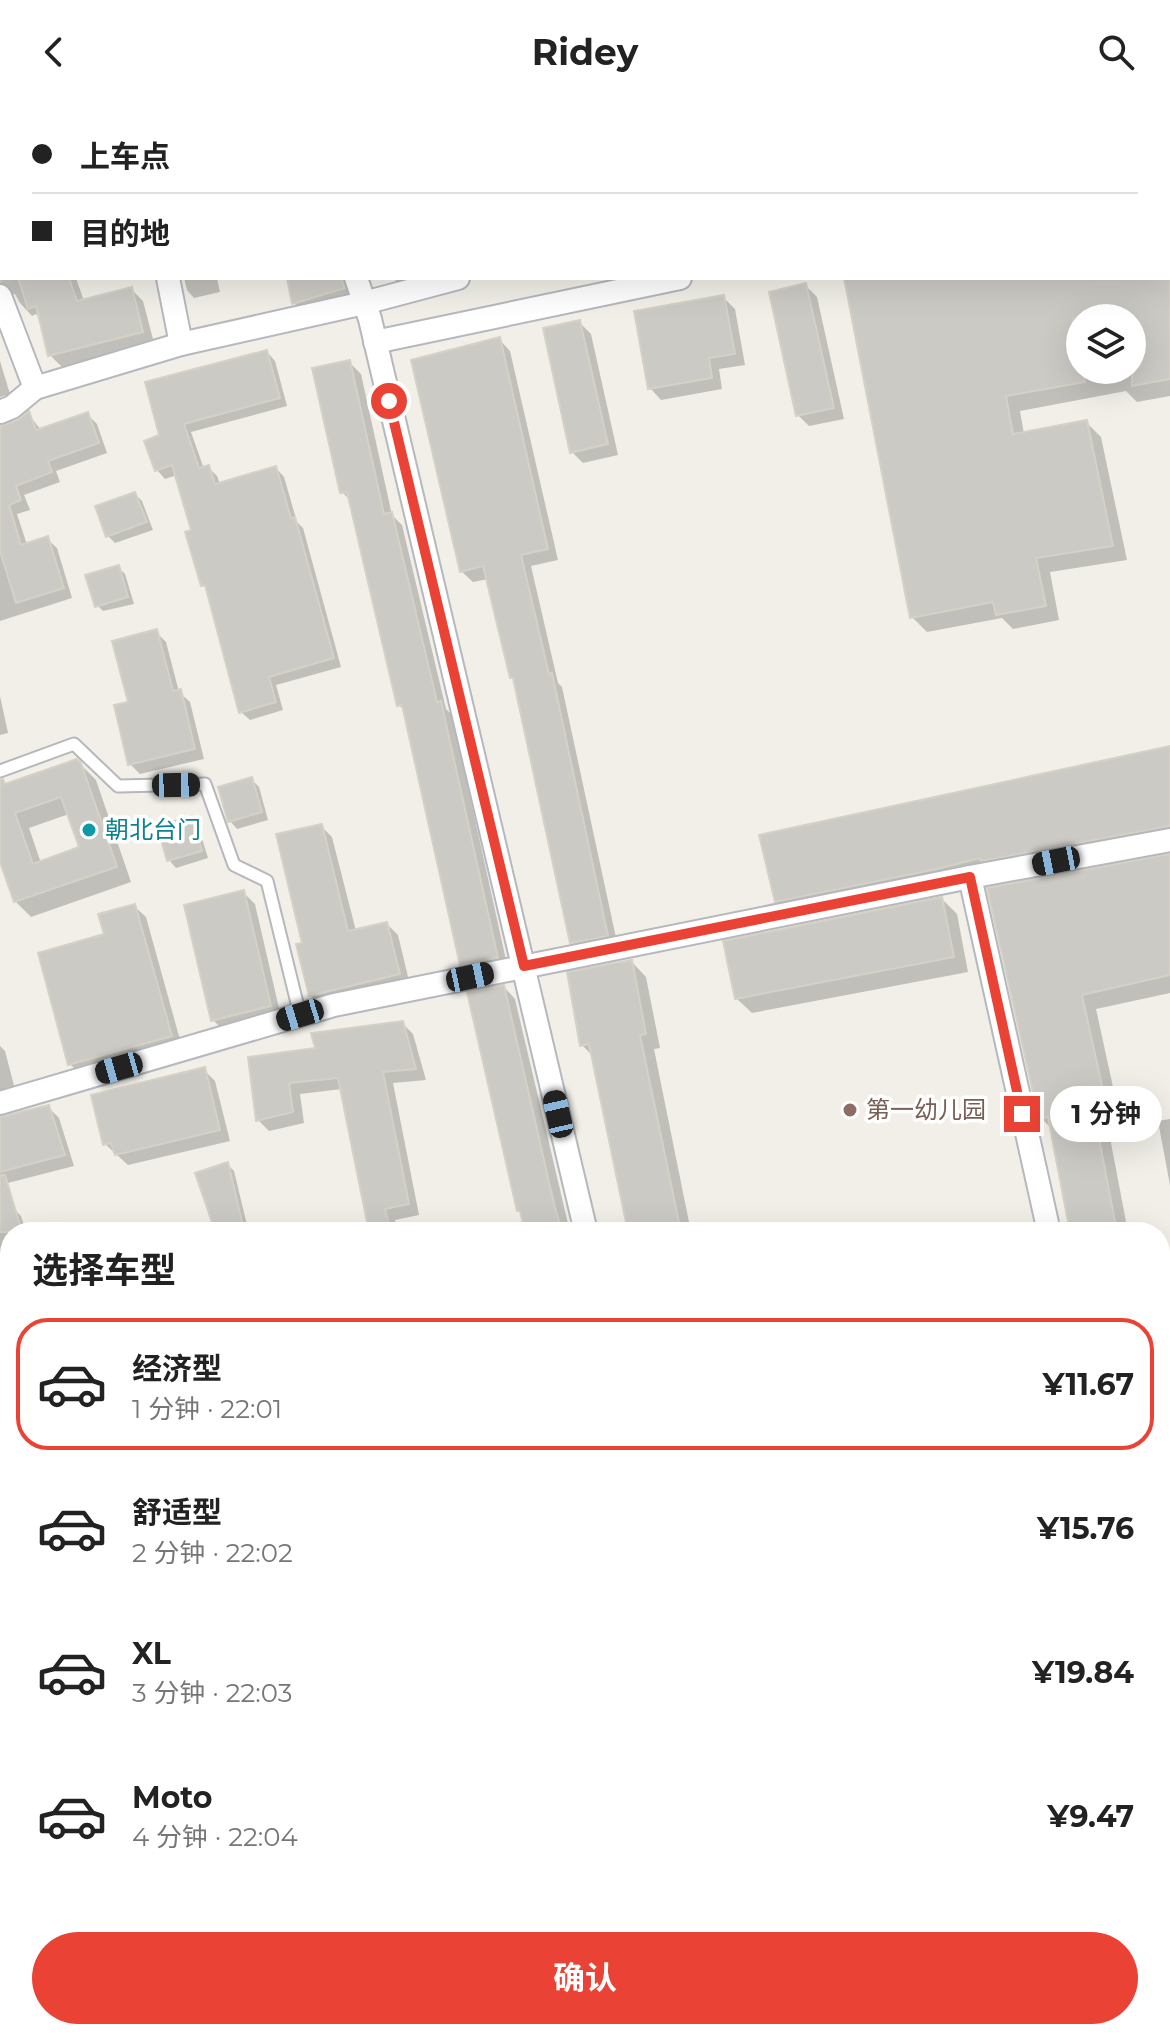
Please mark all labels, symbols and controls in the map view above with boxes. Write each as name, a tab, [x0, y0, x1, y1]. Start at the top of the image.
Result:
icon: back	[32, 30, 76, 74]
text: Ridey	[532, 30, 638, 74]
icon: search	[1094, 30, 1138, 74]
text: 上车点	[80, 138, 170, 175]
text: 目的地	[80, 215, 170, 252]
map controls	[1066, 304, 1146, 384]
button: layers	[1066, 304, 1146, 384]
route start	[371, 383, 407, 419]
car	[152, 773, 200, 797]
place label: 朝北台门	[105, 815, 201, 844]
marker: 朝北台门	[80, 821, 98, 839]
car	[1030, 845, 1082, 877]
car	[444, 960, 496, 994]
car	[274, 997, 326, 1033]
car	[93, 1050, 145, 1086]
callout: 1 分钟	[1050, 1086, 1162, 1142]
car	[541, 1088, 575, 1140]
place label: 第一幼儿园	[866, 1095, 986, 1124]
route end	[1004, 1096, 1040, 1132]
text: 1 分钟	[1071, 1098, 1141, 1130]
marker: 第一幼儿园	[841, 1101, 859, 1119]
text: 选择车型	[32, 1248, 176, 1292]
icon: car	[36, 1348, 108, 1420]
text: 经济型	[132, 1350, 222, 1387]
text: ¥11.67	[1042, 1366, 1134, 1403]
text: 1 分钟 · 22:01	[132, 1393, 282, 1425]
icon: car	[36, 1492, 108, 1564]
text: 舒适型	[132, 1494, 222, 1531]
text: ¥15.76	[1037, 1510, 1134, 1547]
text: 2 分钟 · 22:02	[132, 1537, 293, 1569]
text: XL	[132, 1635, 171, 1672]
icon: car	[36, 1636, 108, 1708]
text: ¥19.84	[1032, 1654, 1134, 1691]
text: 3 分钟 · 22:03	[132, 1677, 292, 1709]
text: Moto	[132, 1779, 213, 1816]
icon: car	[36, 1780, 108, 1852]
text: ¥9.47	[1047, 1798, 1134, 1835]
text: 4 分钟 · 22:04	[132, 1821, 298, 1853]
button: 确认	[32, 1932, 1138, 2024]

